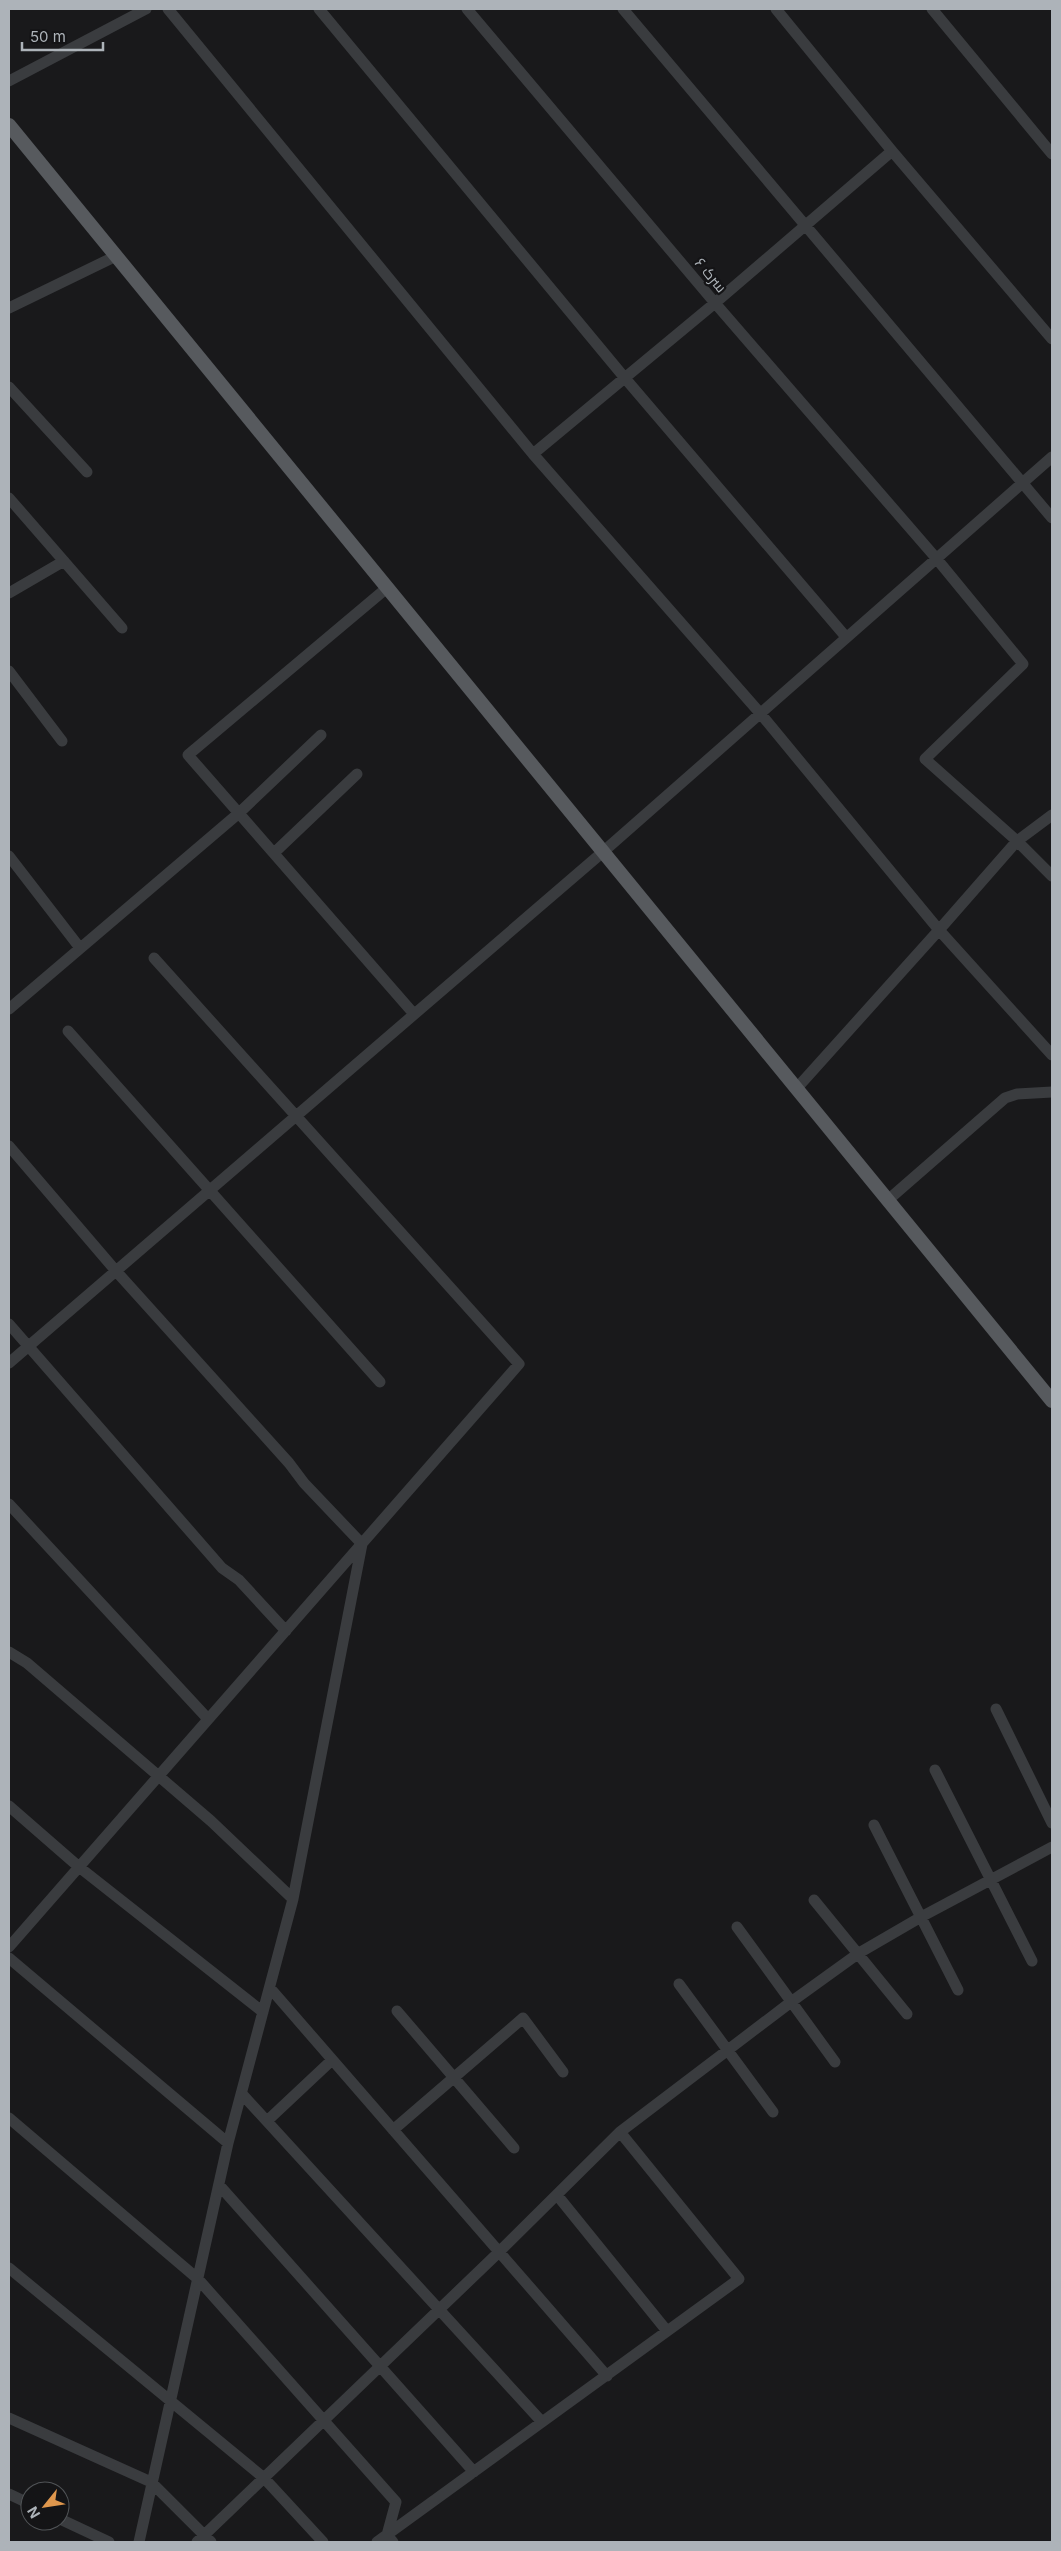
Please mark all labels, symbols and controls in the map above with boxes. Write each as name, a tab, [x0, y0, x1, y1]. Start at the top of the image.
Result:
scale bar	[22, 20, 104, 52]
text: 50 m	[30, 27, 66, 46]
street label: سرک ۶	[691, 254, 731, 296]
north arrow	[20, 2481, 70, 2531]
text: N	[23, 2504, 43, 2522]

